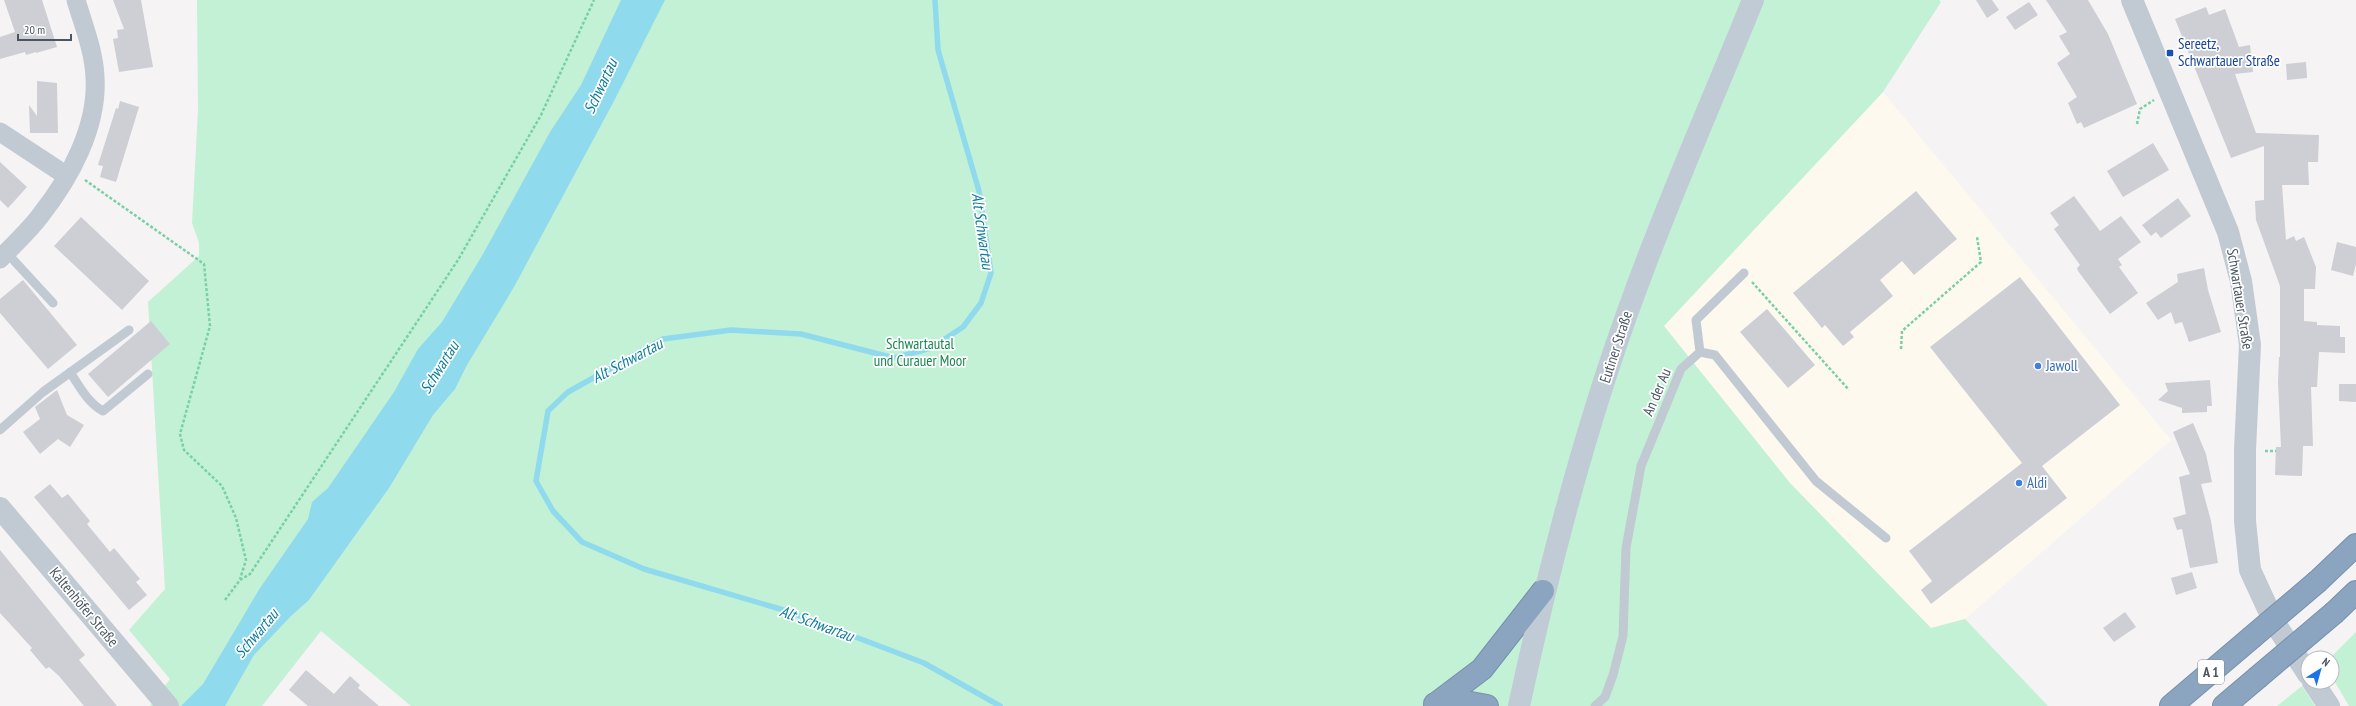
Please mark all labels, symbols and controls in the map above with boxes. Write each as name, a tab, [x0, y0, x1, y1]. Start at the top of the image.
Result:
scale bar	[18, 16, 71, 42]
text: 20 m	[24, 22, 45, 37]
place label: Sereetz, Schwartauer Straße	[2178, 34, 2280, 70]
marker: Sereetz, Schwartauer Straße	[2165, 48, 2175, 58]
water label: Schwartau	[579, 55, 622, 116]
water label: Alt Schwartau	[968, 191, 998, 272]
street label: Schwartauer Straße	[2223, 247, 2258, 351]
street label: Eutiner Straße	[1595, 308, 1636, 385]
water label: Alt Schwartau	[588, 333, 667, 387]
park label: Schwartautal und Curauer Moor	[874, 334, 967, 370]
water label: Schwartau	[415, 336, 463, 397]
place label: Jawoll	[2045, 356, 2078, 375]
marker: Jawoll	[2033, 361, 2043, 371]
street label: An der Au	[1638, 365, 1675, 419]
place label: Aldi	[2027, 473, 2047, 492]
marker: Aldi	[2014, 478, 2024, 488]
street label: Kaltenhöfer Straße	[46, 563, 123, 650]
water label: Alt Schwartau	[777, 600, 858, 646]
water label: Schwartau	[230, 604, 283, 662]
north arrow	[2300, 650, 2340, 690]
text: N	[2319, 655, 2333, 669]
road number: A 1	[2198, 660, 2224, 684]

